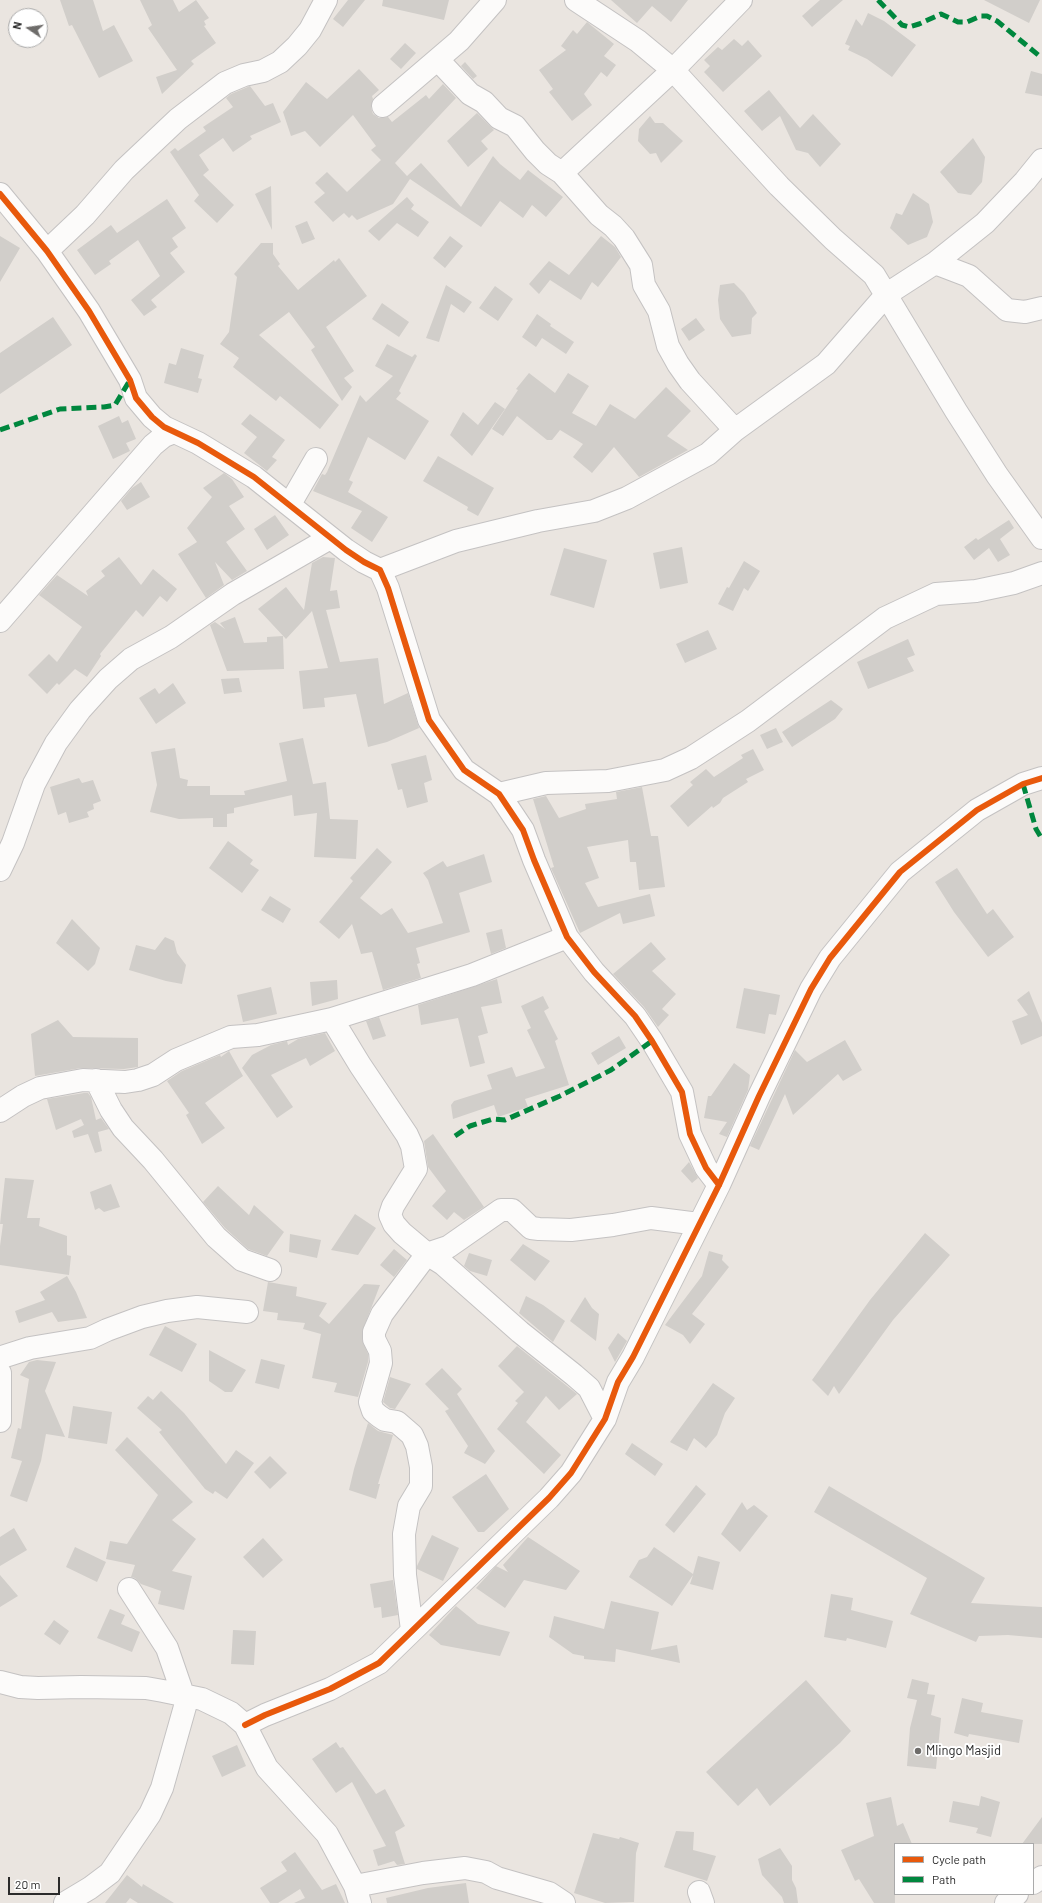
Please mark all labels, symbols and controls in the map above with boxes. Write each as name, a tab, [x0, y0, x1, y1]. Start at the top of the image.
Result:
north arrow	[8, 8, 48, 48]
text: N	[10, 20, 24, 30]
place label: Mlingo Masjid	[926, 1743, 1001, 1759]
marker: Mlingo Masjid	[913, 1746, 923, 1756]
legend	[894, 1843, 1034, 1895]
text: Cycle path	[932, 1852, 986, 1866]
scale bar	[10, 1869, 62, 1895]
text: Path	[932, 1872, 956, 1886]
text: 20 m	[15, 1877, 41, 1891]

